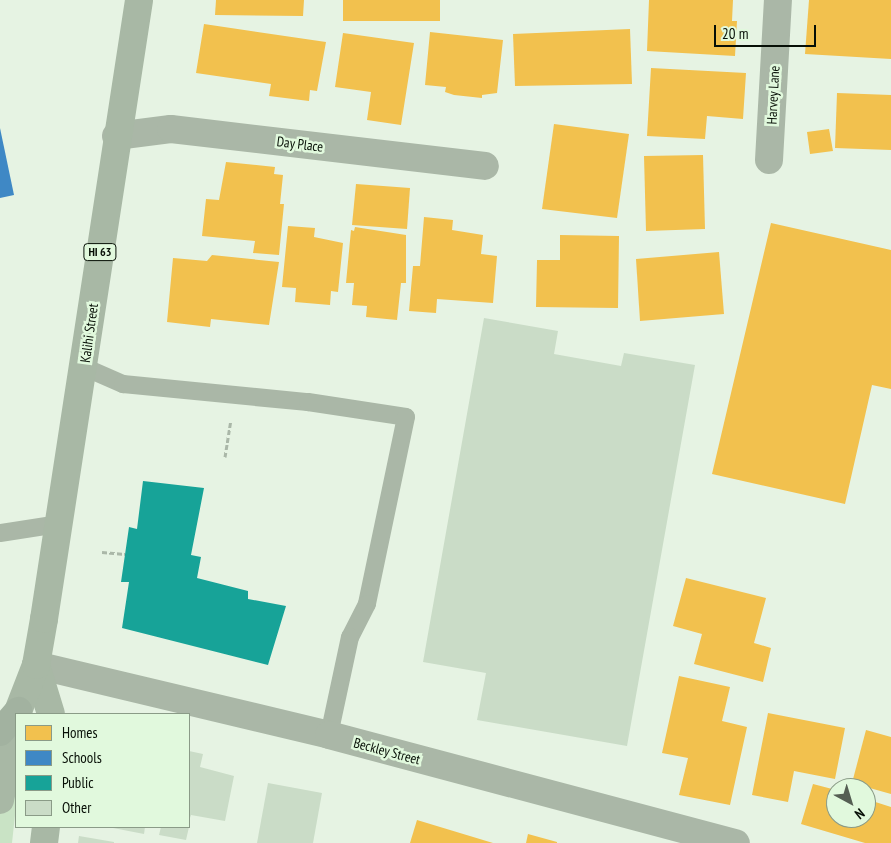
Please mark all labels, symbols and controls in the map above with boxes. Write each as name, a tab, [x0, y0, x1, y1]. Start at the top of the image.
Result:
scale bar	[716, 15, 818, 47]
text: 20 m	[722, 24, 748, 43]
street label: Harvey Lane	[763, 65, 783, 125]
street label: Day Place	[276, 133, 324, 155]
road number: HI 63	[82, 242, 118, 262]
street label: Kalihi Street	[77, 302, 101, 364]
legend	[15, 713, 190, 828]
text: Homes	[62, 723, 98, 742]
street label: Beckley Street	[352, 734, 422, 768]
text: Schools	[62, 748, 102, 767]
text: Public	[62, 773, 93, 792]
north arrow	[826, 778, 876, 828]
text: Other	[62, 798, 91, 817]
text: N	[851, 805, 868, 823]

